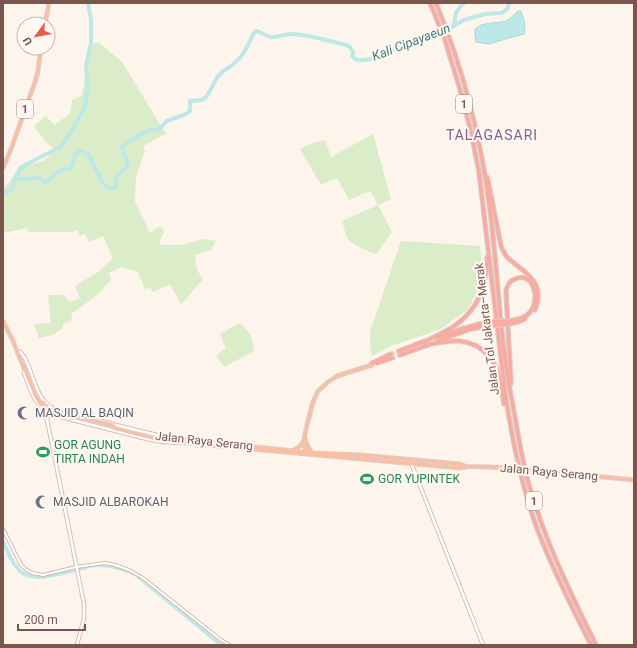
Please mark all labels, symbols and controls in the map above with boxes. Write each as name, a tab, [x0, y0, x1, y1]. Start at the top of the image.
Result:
north arrow	[16, 16, 56, 56]
water label: Kali Cipayaeun	[370, 20, 452, 64]
text: U	[21, 35, 35, 48]
road number: 1	[456, 95, 472, 113]
road number: 1	[17, 100, 33, 118]
district label: TALAGASARI	[446, 127, 538, 143]
street label: Jalan Tol Jakarta–Merak	[472, 261, 502, 396]
mosque icon: MASJID AL BAQIN	[16, 405, 32, 421]
place label: MASJID AL BAQIN	[35, 406, 134, 420]
street label: Jalan Raya Serang	[154, 429, 254, 453]
place label: GOR AGUNG TIRTA INDAH	[54, 438, 125, 466]
sports icon: GOR AGUNG TIRTA INDAH	[35, 444, 51, 460]
street label: Jalan Raya Serang	[499, 461, 599, 483]
sports icon: GOR YUPINTEK	[359, 471, 375, 487]
place label: GOR YUPINTEK	[378, 472, 460, 486]
road number: 1	[526, 492, 542, 510]
mosque icon: MASJID ALBAROKAH	[34, 494, 50, 510]
place label: MASJID ALBAROKAH	[53, 495, 168, 509]
scale bar	[18, 606, 85, 632]
text: 200 m	[24, 613, 58, 627]

